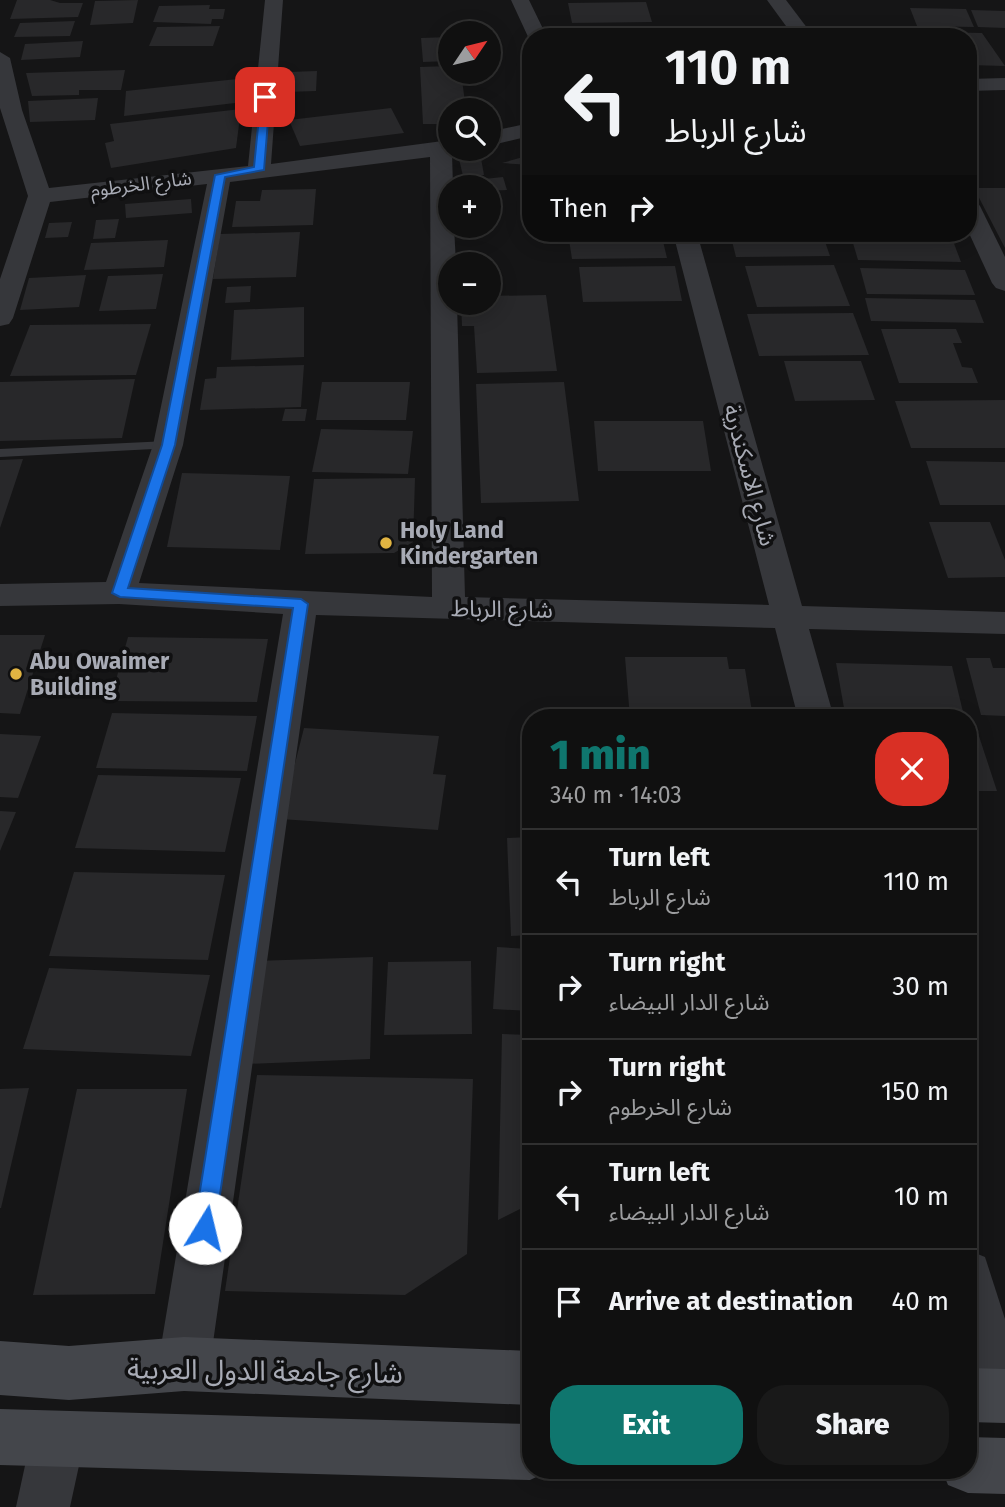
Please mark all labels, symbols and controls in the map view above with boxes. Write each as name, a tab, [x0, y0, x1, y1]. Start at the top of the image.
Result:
north arrow	[438, 21, 500, 84]
map controls	[438, 21, 501, 315]
text: 110 m	[665, 38, 791, 97]
icon: left	[550, 56, 641, 147]
pin	[235, 67, 295, 127]
icon: arrive	[246, 78, 284, 116]
button: search	[438, 98, 501, 161]
text: شارع الرباط	[665, 112, 807, 150]
street label: شارع الخرطوم	[89, 166, 193, 205]
button: +	[438, 175, 501, 238]
icon: right	[622, 189, 660, 227]
text: Then	[550, 193, 608, 224]
button: −	[438, 252, 501, 315]
street label: شارع الاسكندرية	[715, 401, 782, 550]
place label: Holy Land Kindergarten	[400, 516, 538, 570]
marker: Holy Land Kindergarten	[378, 535, 394, 551]
street label: شارع الرباط	[451, 594, 553, 627]
place label: Abu Owaimer Building	[29, 647, 170, 701]
marker: Abu Owaimer Building	[8, 666, 24, 682]
text: 1 min	[550, 730, 651, 780]
button: close	[875, 732, 949, 806]
text: 340 m · 14:03	[550, 781, 682, 809]
text: Turn left	[609, 842, 710, 873]
icon: left	[550, 863, 588, 901]
text: 110 m	[883, 866, 949, 897]
text: شارع الرباط	[609, 883, 711, 911]
text: Turn right	[609, 947, 726, 978]
icon: right	[550, 968, 588, 1006]
text: 30 m	[892, 971, 949, 1002]
text: شارع الدار البيضاء	[609, 988, 770, 1016]
text: Turn right	[609, 1052, 726, 1083]
icon: right	[550, 1073, 588, 1111]
text: 150 m	[881, 1076, 949, 1107]
text: شارع الخرطوم	[609, 1093, 732, 1121]
text: Turn left	[609, 1157, 710, 1188]
icon: left	[550, 1178, 588, 1216]
text: 10 m	[894, 1181, 949, 1212]
position arrow	[168, 1191, 242, 1265]
text: شارع الدار البيضاء	[609, 1198, 770, 1226]
icon: arrive	[550, 1283, 588, 1321]
text: Arrive at destination	[609, 1286, 853, 1317]
text: 40 m	[891, 1286, 949, 1317]
street label: شارع جامعة الدول العربية	[127, 1352, 403, 1394]
button: Exit	[550, 1385, 743, 1465]
button: Share	[757, 1385, 949, 1465]

